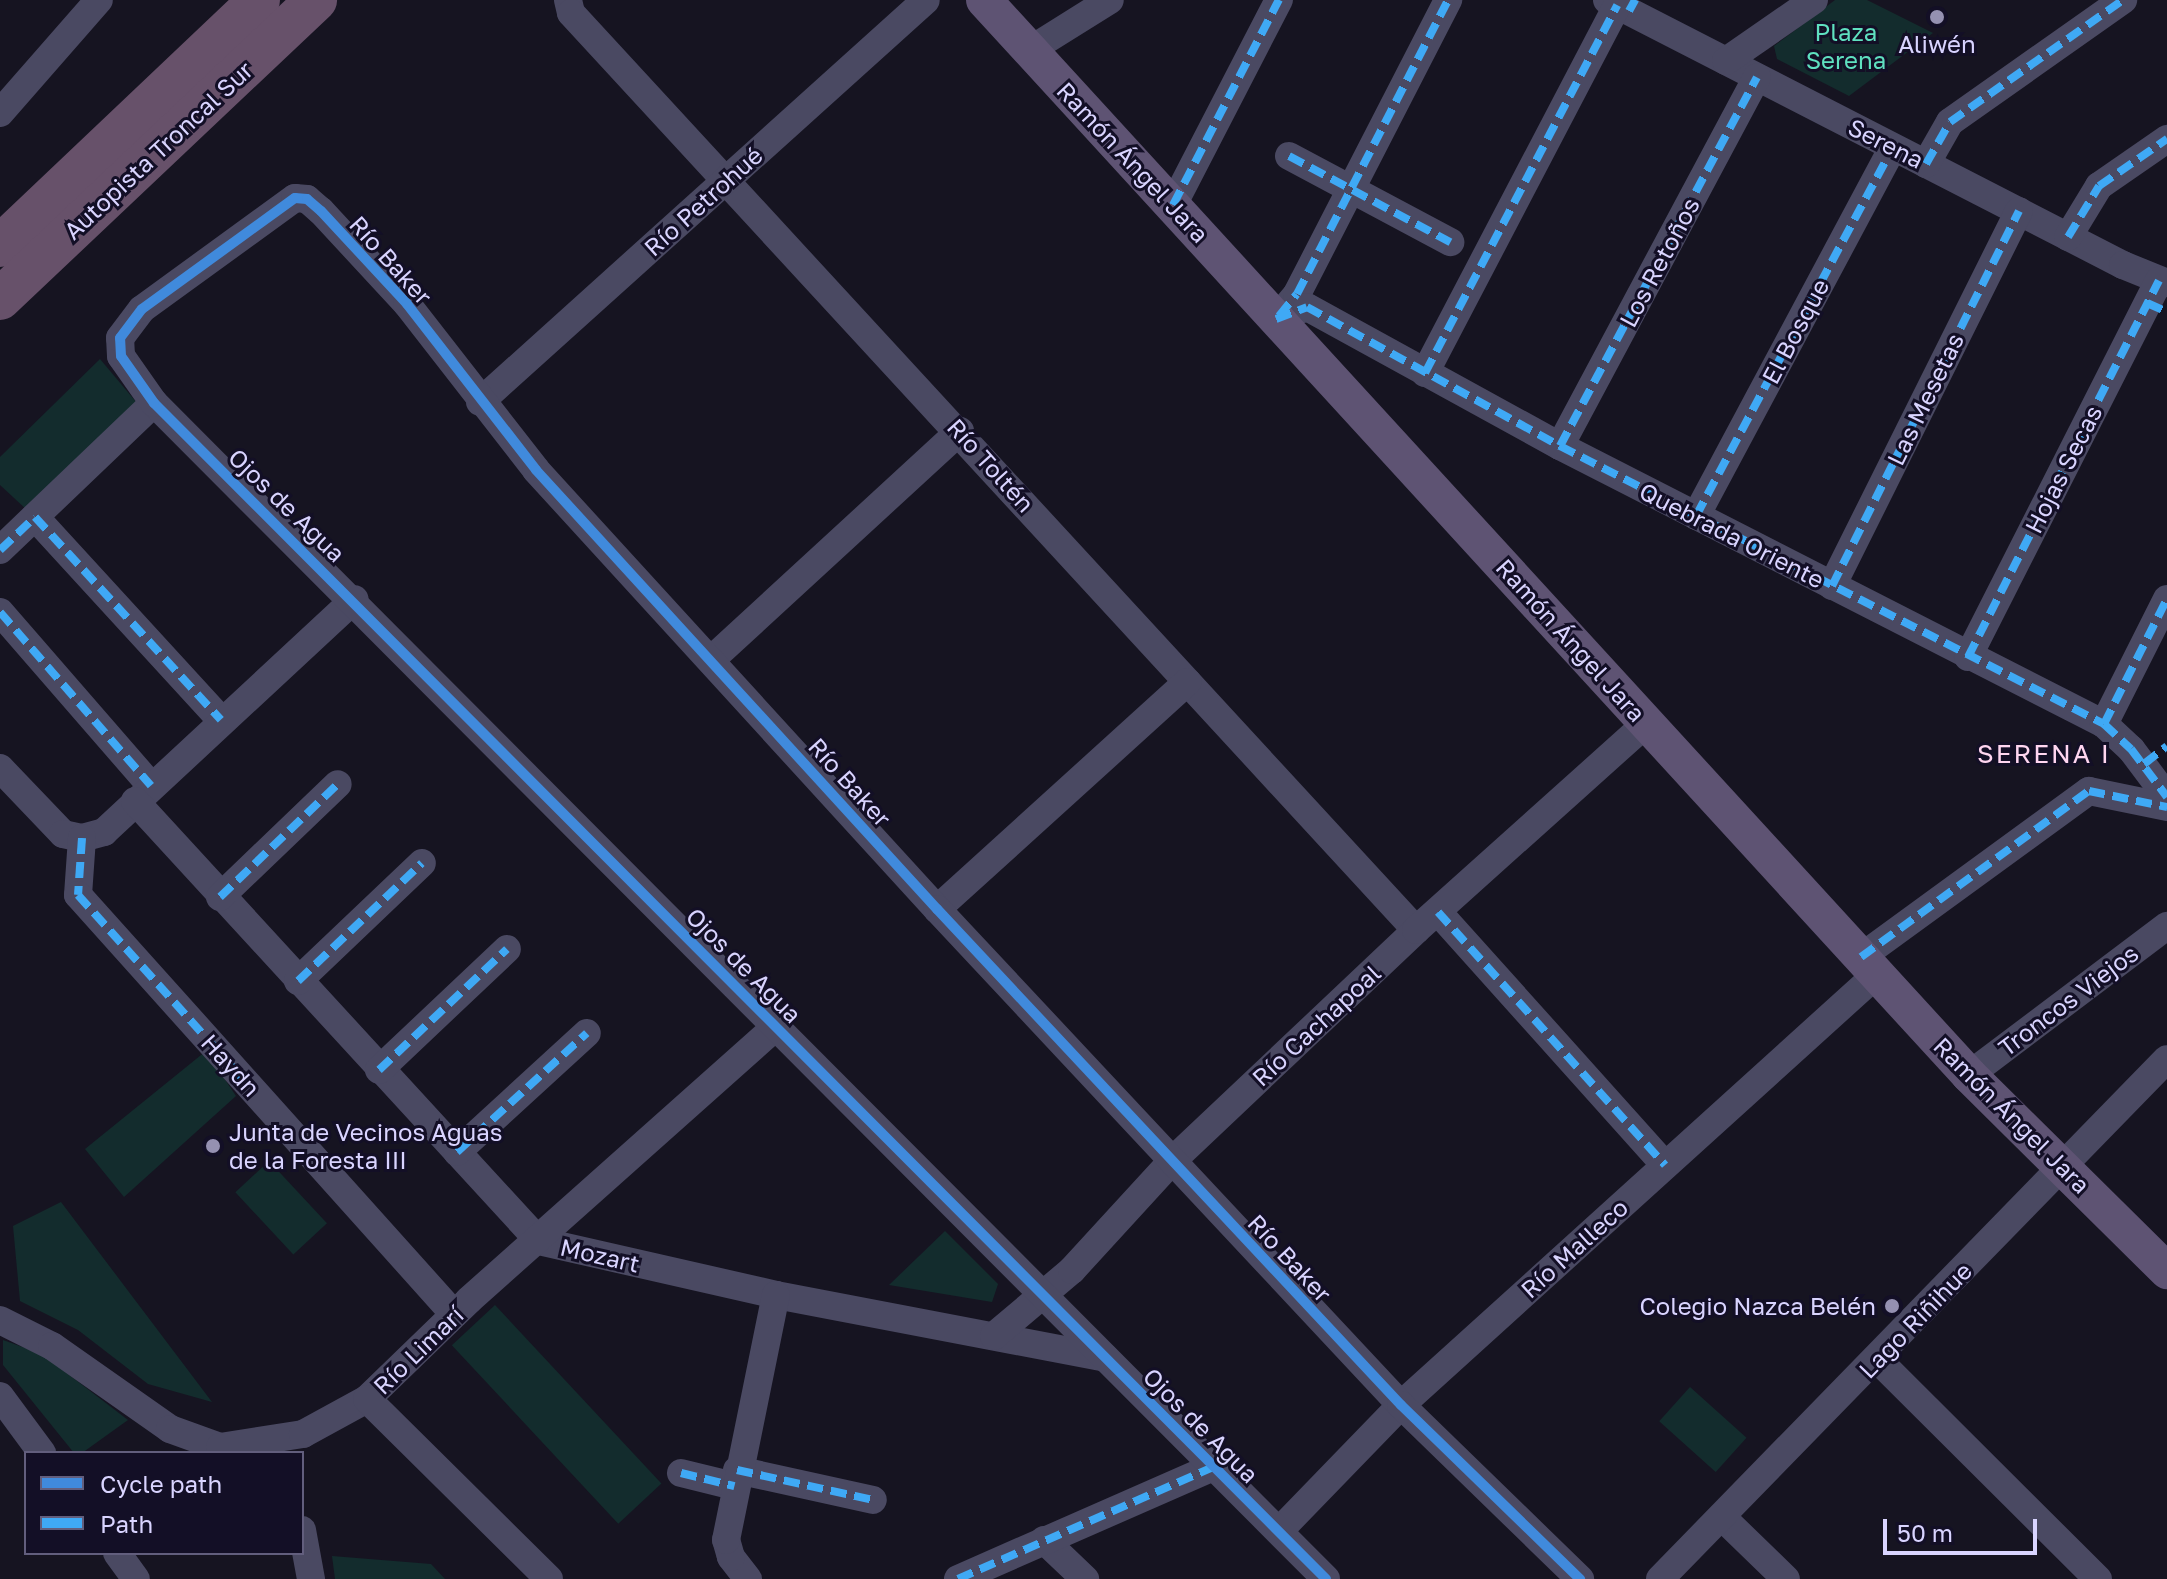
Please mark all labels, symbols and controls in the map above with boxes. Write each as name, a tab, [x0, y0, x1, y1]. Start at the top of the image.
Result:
marker: Aliwén	[1928, 8, 1946, 26]
park label: Plaza Serena	[1806, 18, 1886, 74]
place label: Aliwén	[1898, 30, 1976, 58]
street label: Autopista Troncal Sur	[58, 55, 258, 245]
street label: Ramón Ángel Jara	[1051, 76, 1215, 248]
street label: Serena	[1844, 112, 1928, 174]
street label: Río Petrohué	[638, 140, 768, 262]
street label: Los Retoños	[1613, 192, 1705, 332]
street label: Río Baker	[344, 210, 438, 310]
street label: El Bosque	[1755, 274, 1835, 388]
street label: Las Mesetas	[1881, 328, 1969, 470]
street label: Hojas Secas	[2018, 400, 2108, 538]
street label: Río Toltén	[942, 412, 1040, 518]
street label: Ojos de Agua	[223, 442, 351, 568]
street label: Quebrada Oriente	[1635, 476, 1829, 594]
street label: Ramón Ángel Jara	[1490, 553, 1652, 727]
street label: Río Baker	[803, 732, 897, 832]
district label: SERENA I	[1977, 738, 2111, 770]
street label: Ojos de Agua	[681, 902, 807, 1028]
street label: Troncos Viejos	[1993, 938, 2143, 1062]
street label: Río Cachapoal	[1246, 958, 1386, 1092]
street label: Haydn	[196, 1028, 266, 1102]
street label: Ramón Ángel Jara	[1928, 1031, 2096, 1199]
place label: Junta de Vecinos Aguas de la Foresta III	[229, 1118, 503, 1174]
marker: Junta de Vecinos Aguas de la Foresta III	[204, 1137, 222, 1155]
street label: Río Malleco	[1515, 1193, 1633, 1303]
street label: Río Baker	[1242, 1208, 1338, 1308]
street label: Mozart	[558, 1232, 642, 1278]
street label: Lago Riñihue	[1853, 1256, 1977, 1384]
place label: Colegio Nazca Belén	[1640, 1292, 1876, 1320]
marker: Colegio Nazca Belén	[1883, 1297, 1901, 1315]
street label: Río Limarí	[367, 1300, 469, 1400]
street label: Ojos de Agua	[1138, 1362, 1264, 1488]
legend	[24, 1451, 304, 1555]
text: Cycle path	[100, 1469, 222, 1498]
scale bar	[1887, 1503, 2041, 1553]
text: Path	[100, 1509, 153, 1538]
text: 50 m	[1897, 1518, 1953, 1547]

